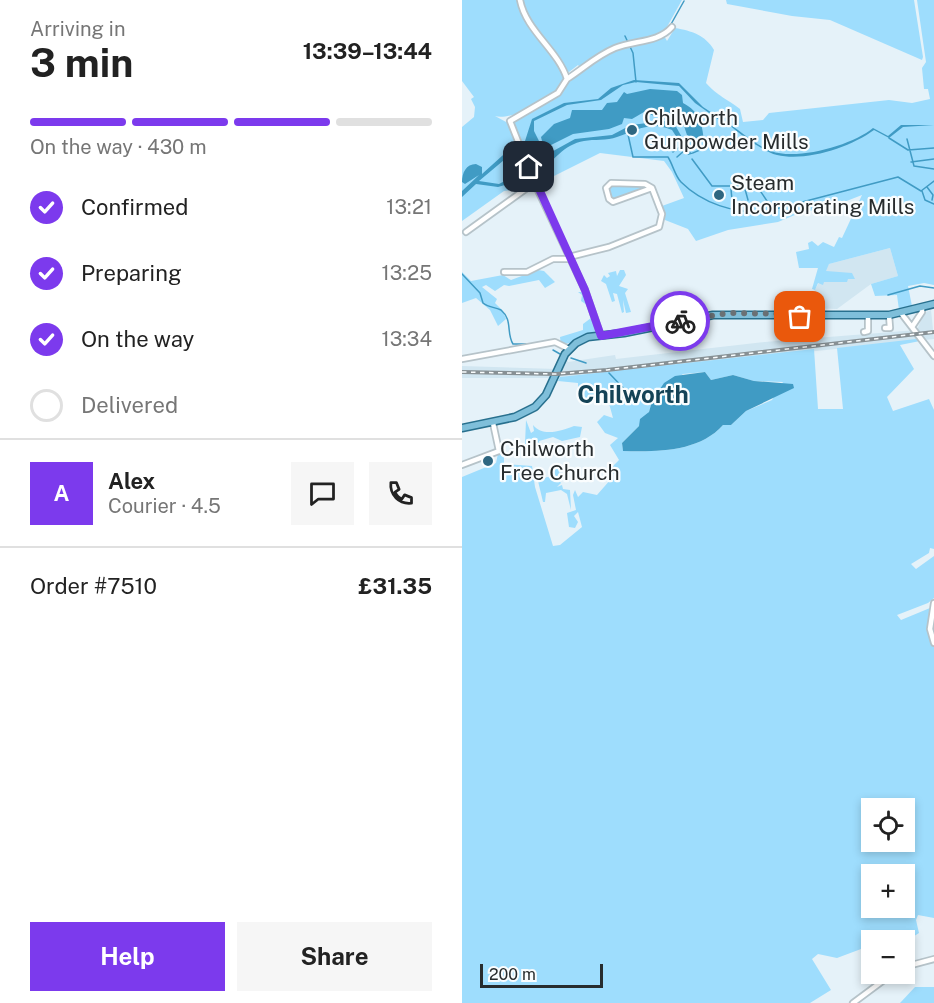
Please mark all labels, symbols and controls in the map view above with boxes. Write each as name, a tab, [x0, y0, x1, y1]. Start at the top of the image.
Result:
text: Arriving in	[30, 17, 125, 41]
text: 13:39–13:44	[303, 38, 432, 64]
text: 3 min	[30, 40, 133, 86]
place label: Chilworth Gunpowder Mills	[644, 105, 809, 154]
marker: Chilworth Gunpowder Mills	[625, 123, 639, 137]
text: On the way · 430 m	[30, 135, 207, 159]
pin	[503, 141, 554, 192]
icon: home	[512, 150, 545, 183]
place label: Steam Incorporating Mills	[731, 170, 914, 219]
marker: Steam Incorporating Mills	[712, 188, 726, 202]
icon: check	[30, 191, 63, 224]
text: Confirmed	[81, 194, 188, 220]
text: 13:21	[386, 195, 432, 219]
icon: check	[30, 257, 63, 290]
text: Preparing	[81, 260, 182, 286]
text: 13:25	[382, 261, 432, 285]
courier	[650, 291, 710, 351]
pin	[774, 291, 825, 342]
icon: bag	[783, 300, 816, 333]
icon: bike	[664, 305, 697, 338]
icon: check	[30, 323, 63, 356]
text: On the way	[81, 326, 194, 352]
text: 13:34	[382, 327, 432, 351]
district label: Chilworth	[577, 380, 689, 408]
text: Delivered	[81, 392, 178, 418]
place label: Chilworth Free Church	[500, 436, 620, 485]
marker: Chilworth Free Church	[481, 454, 495, 468]
button: chat	[291, 462, 354, 525]
button: phone	[369, 462, 432, 525]
text: Alex	[108, 468, 155, 494]
text: A	[54, 480, 69, 506]
text: Courier · 4.5	[108, 494, 221, 518]
text: Order #7510	[30, 573, 157, 599]
text: £31.35	[358, 573, 432, 599]
map controls	[861, 798, 915, 984]
button: locate	[861, 798, 915, 852]
button: +	[861, 864, 915, 918]
button: Help	[30, 922, 225, 991]
button: Share	[237, 922, 432, 991]
button: −	[861, 930, 915, 984]
scale bar	[480, 961, 603, 988]
text: 200 m	[489, 965, 536, 984]

